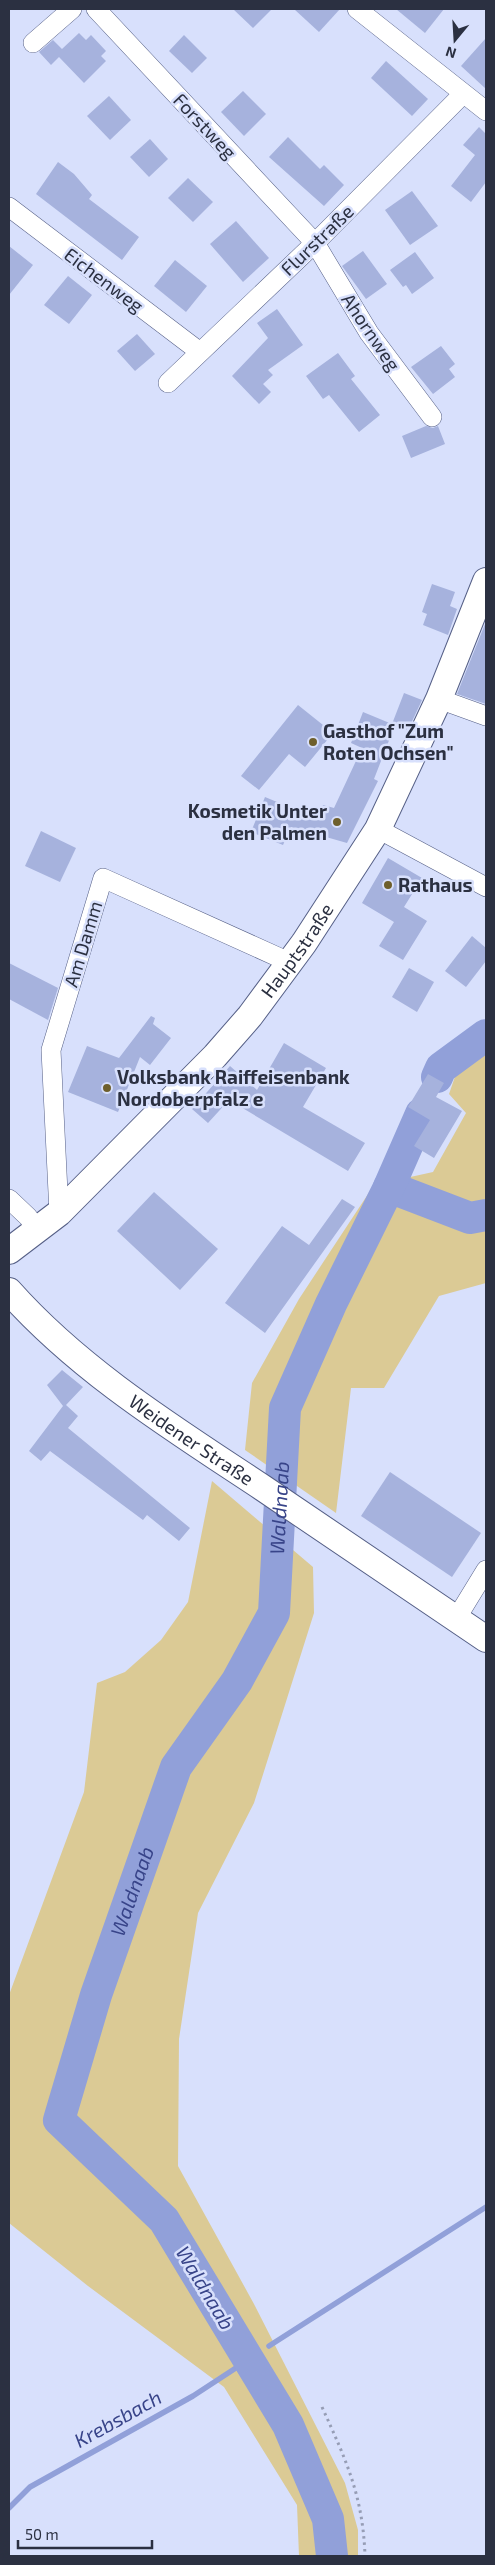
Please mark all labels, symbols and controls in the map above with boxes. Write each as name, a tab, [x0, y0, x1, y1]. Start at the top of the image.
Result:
north arrow	[430, 15, 480, 65]
text: N	[443, 43, 458, 62]
street label: Forstweg	[169, 88, 242, 164]
street label: Flurstraße	[275, 199, 358, 280]
street label: Eichenweg	[60, 242, 149, 317]
street label: Ahornweg	[337, 289, 406, 375]
place label: Gasthof "Zum Roten Ochsen"	[323, 719, 454, 764]
marker: Gasthof "Zum Roten Ochsen"	[307, 736, 319, 748]
place label: Kosmetik Unter den Palmen	[188, 799, 327, 844]
marker: Kosmetik Unter den Palmen	[331, 816, 343, 828]
place label: Rathaus	[398, 873, 473, 896]
marker: Rathaus	[382, 879, 394, 891]
street label: Am Damm	[59, 898, 107, 990]
street label: Hauptstraße	[256, 899, 338, 1002]
place label: Volksbank Raiffeisenbank Nordoberpfalz e	[117, 1065, 350, 1110]
marker: Volksbank Raiffeisenbank Nordoberpfalz e	[101, 1082, 113, 1094]
street label: Weidener Straße	[125, 1389, 258, 1490]
water label: Waldnaab	[264, 1461, 293, 1555]
water label: Waldnaab	[105, 1843, 158, 1939]
water label: Waldnaab	[172, 2241, 240, 2334]
water label: Krebsbach	[70, 2384, 165, 2452]
scale bar	[18, 2518, 151, 2550]
text: 50 m	[25, 2525, 59, 2543]

